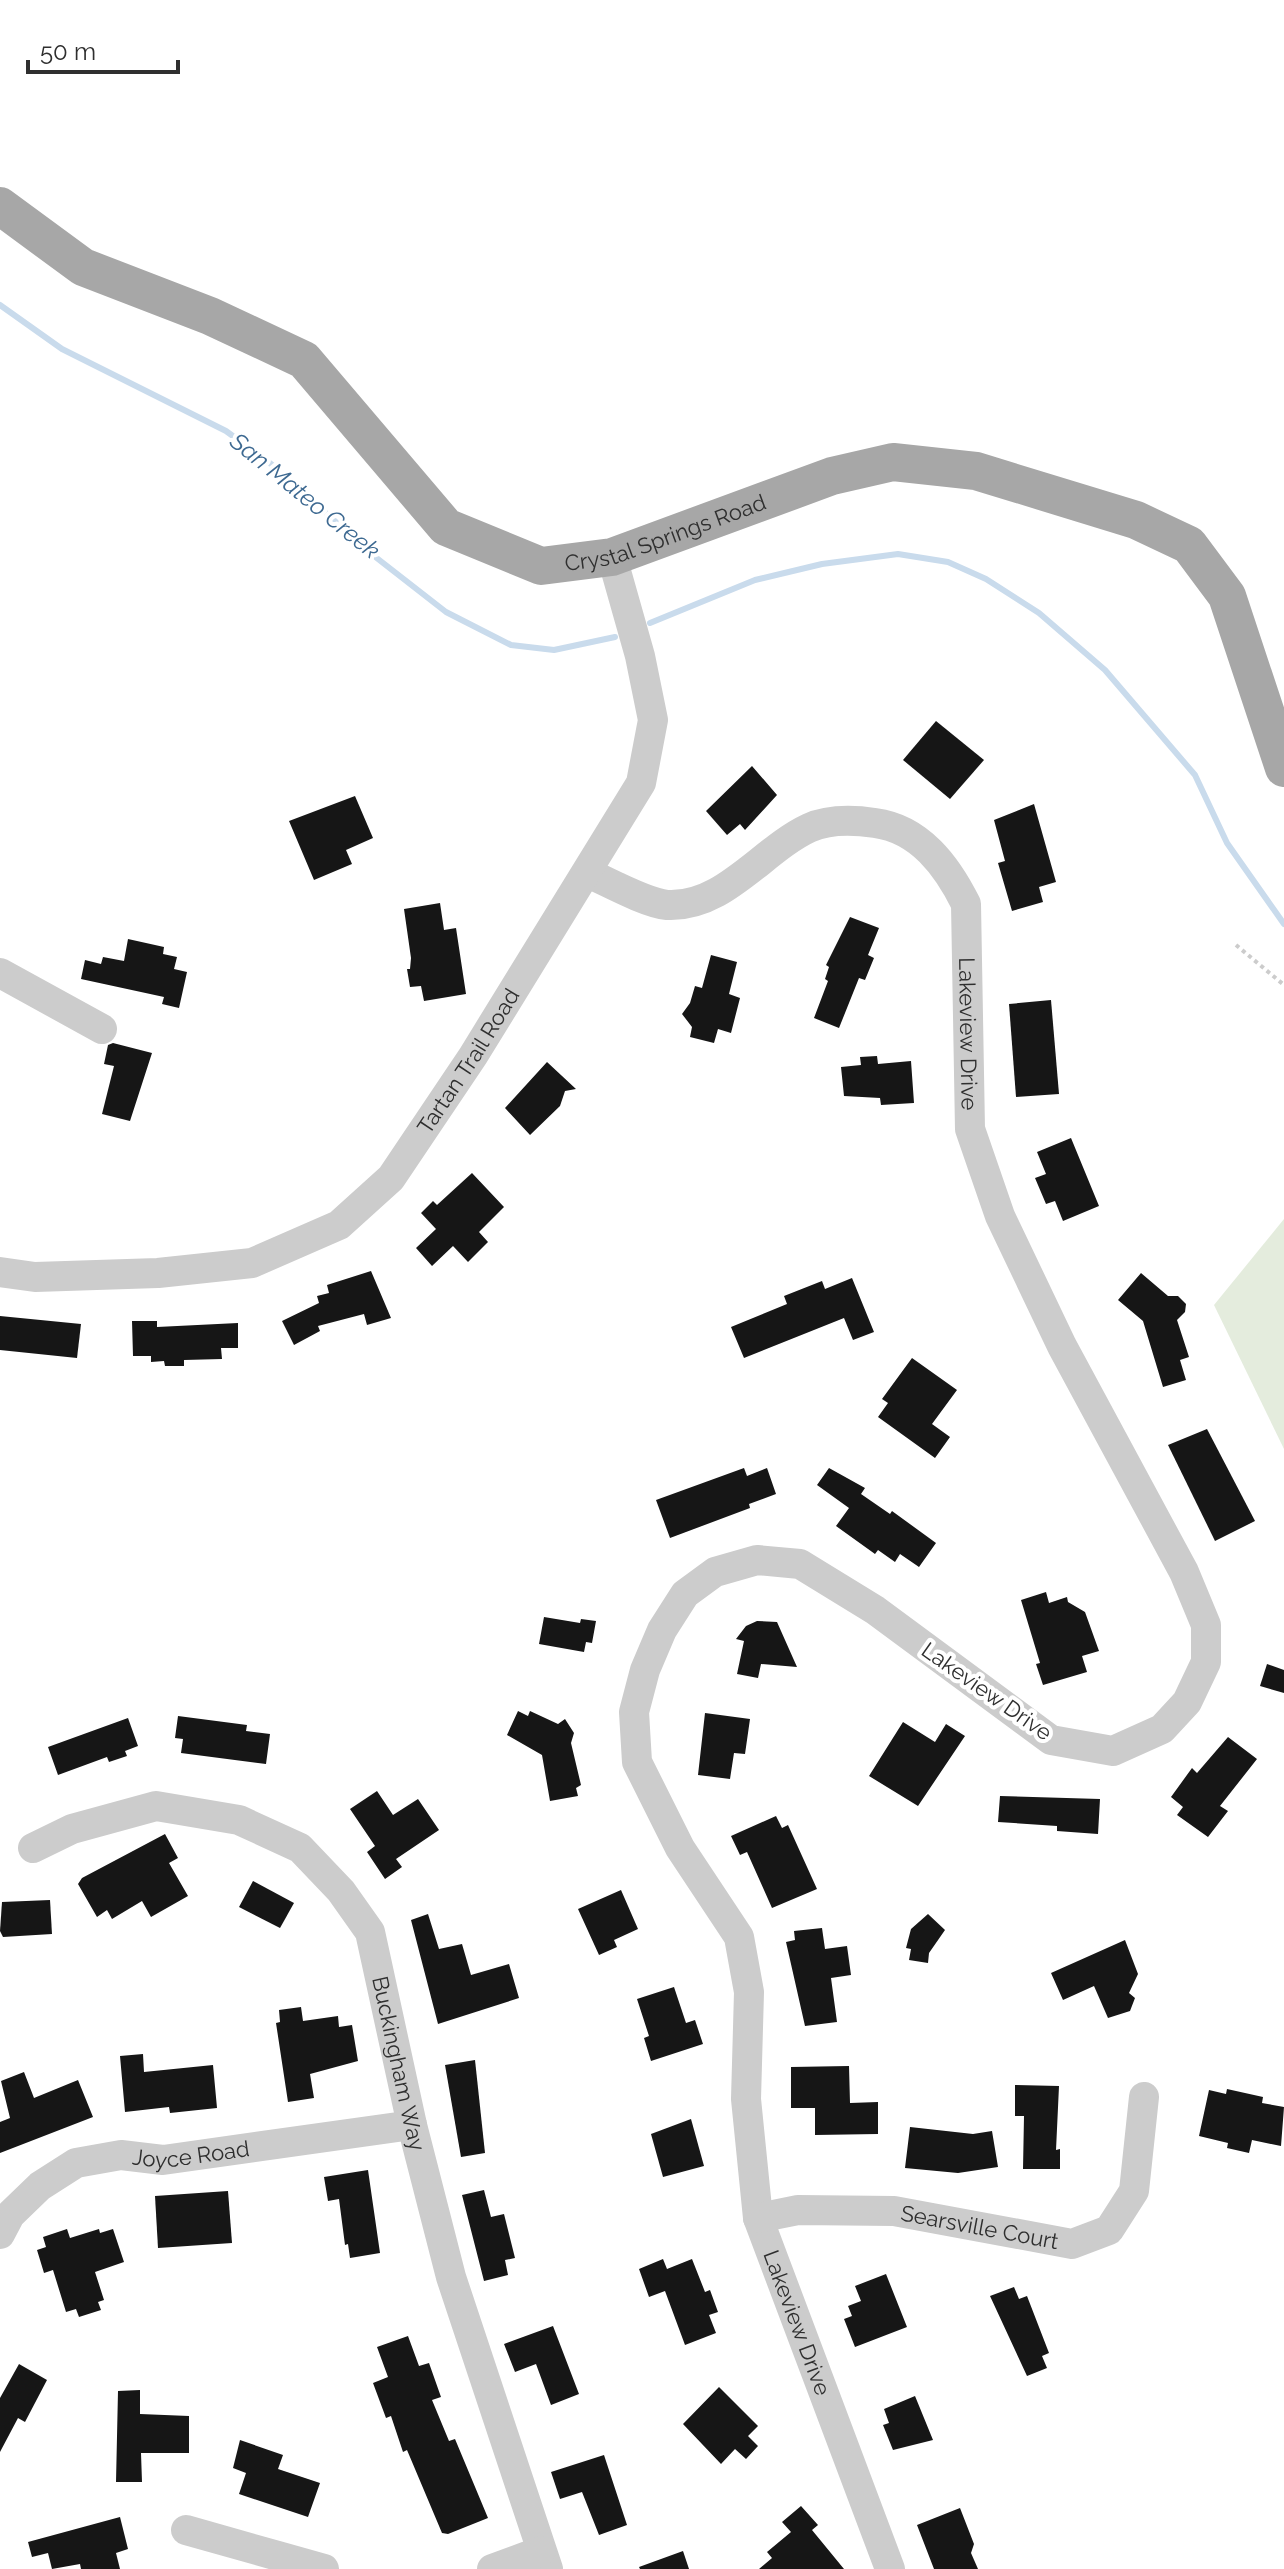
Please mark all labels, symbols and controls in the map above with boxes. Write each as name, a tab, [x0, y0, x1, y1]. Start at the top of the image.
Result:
scale bar	[28, 24, 178, 74]
text: 50 m	[40, 37, 96, 66]
water label: San Mateo Creek	[224, 426, 386, 565]
street label: Crystal Springs Road	[563, 489, 769, 576]
street label: Lakeview Drive	[954, 957, 983, 1111]
street label: Tartan Trail Road	[412, 984, 524, 1139]
street label: Lakeview Drive	[917, 1636, 1057, 1746]
street label: Buckingham Way	[367, 1974, 431, 2154]
street label: Joyce Road	[131, 2135, 251, 2173]
street label: Searsville Court	[899, 2200, 1061, 2254]
street label: Lakeview Drive	[758, 2246, 836, 2399]

